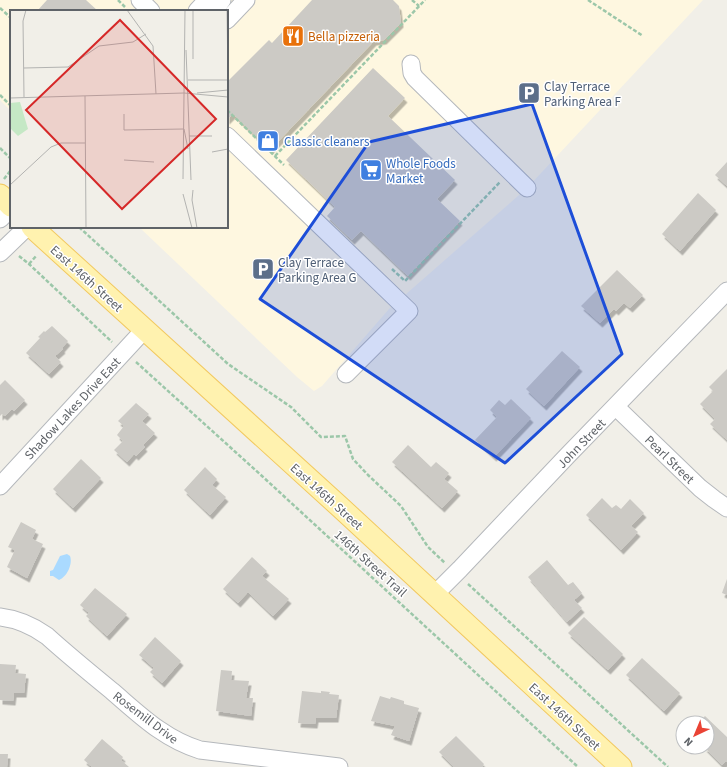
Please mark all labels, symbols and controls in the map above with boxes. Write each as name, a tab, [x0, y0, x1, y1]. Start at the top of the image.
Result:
inset map	[10, 10, 228, 228]
restaurant icon: Bella pizzeria	[280, 23, 306, 49]
place label: Bella pizzeria	[308, 28, 380, 46]
place label: Clay Terrace Parking Area F	[544, 78, 622, 111]
parking icon: Clay Terrace Parking Area F	[516, 80, 542, 106]
shop icon: Classic cleaners	[255, 128, 281, 154]
place label: Classic cleaners	[284, 133, 370, 151]
place label: Whole Foods Market	[386, 155, 456, 188]
supermarket icon: Whole Foods Market	[358, 157, 384, 183]
street label: East 146th Street	[46, 241, 127, 316]
place label: Clay Terrace Parking Area G	[278, 254, 357, 287]
parking icon: Clay Terrace Parking Area G	[250, 256, 276, 282]
street label: Shadow Lakes Drive East	[20, 353, 125, 464]
street label: John Street	[553, 414, 610, 472]
street label: Pearl Street	[640, 431, 699, 488]
street label: East 146th Street	[286, 459, 367, 534]
street label: 146th Street Trail	[330, 526, 411, 601]
street label: East 146th Street	[525, 679, 604, 755]
street label: Rosemill Drive	[109, 687, 182, 748]
north arrow	[675, 715, 715, 755]
text: N	[681, 734, 696, 750]

